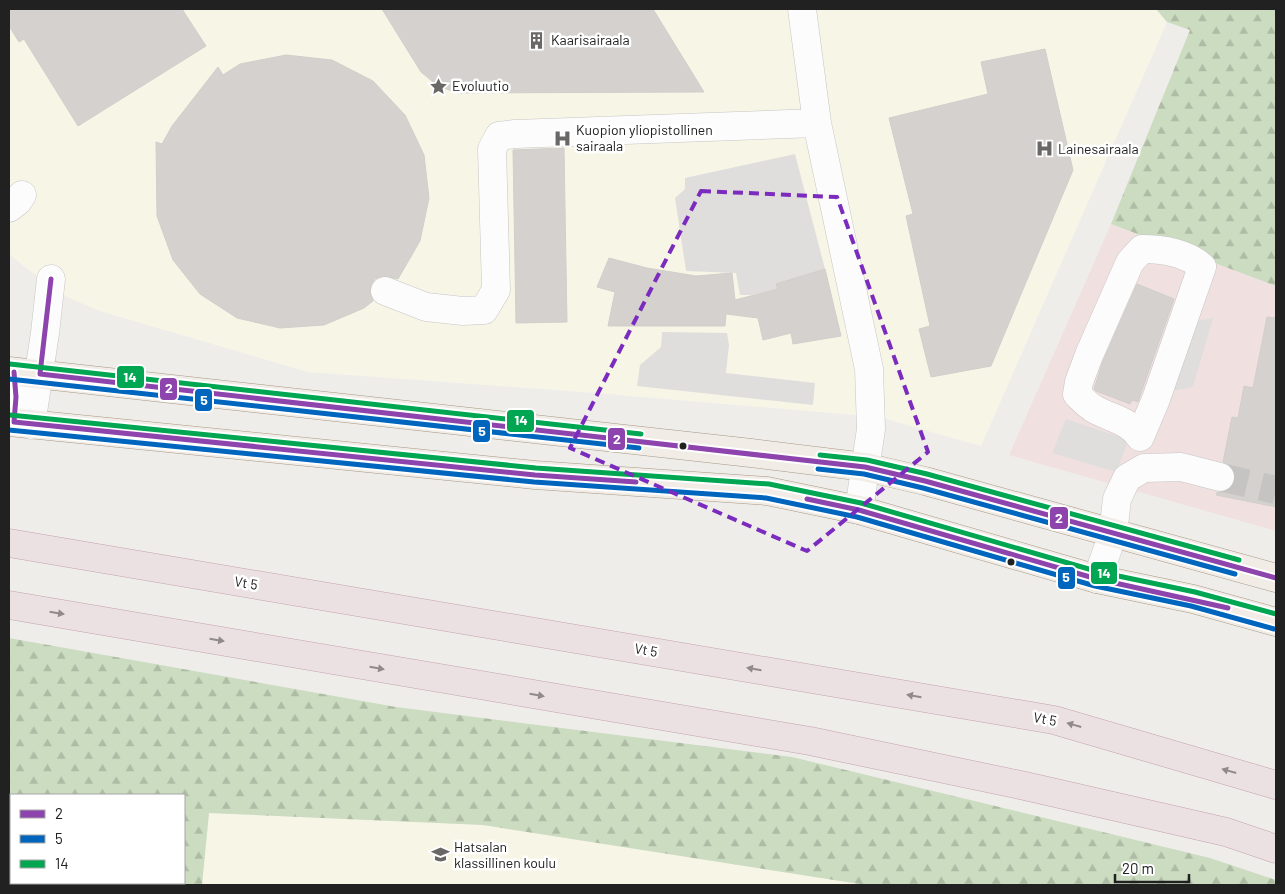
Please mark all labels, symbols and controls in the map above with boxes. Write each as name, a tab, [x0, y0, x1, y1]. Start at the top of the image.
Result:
building icon: Kaarisairaala	[527, 30, 547, 50]
place label: Kaarisairaala	[551, 31, 630, 48]
place icon: Evoluutio	[428, 76, 448, 96]
place label: Evoluutio	[452, 77, 509, 94]
place label: Kuopion yliopistollinen sairaala	[576, 121, 713, 154]
hospital icon: Kuopion yliopistollinen sairaala	[552, 128, 572, 148]
hospital icon: Lainesairaala	[1034, 139, 1054, 159]
place label: Lainesairaala	[1058, 140, 1139, 157]
line badge: 14	[116, 365, 145, 389]
text: 14	[123, 368, 137, 385]
line badge: 2	[159, 377, 178, 401]
text: 2	[165, 379, 173, 396]
line badge: 5	[194, 388, 213, 412]
text: 5	[200, 391, 208, 408]
line badge: 14	[506, 409, 535, 433]
text: 14	[514, 411, 528, 428]
line badge: 5	[472, 419, 491, 443]
text: 5	[478, 422, 486, 439]
line badge: 2	[607, 427, 626, 451]
text: 2	[613, 430, 621, 447]
unlabelled marker	[678, 441, 688, 451]
line badge: 2	[1049, 506, 1069, 530]
text: 2	[1055, 509, 1063, 526]
unlabelled marker	[1006, 557, 1016, 567]
line badge: 14	[1090, 561, 1118, 585]
text: 14	[1097, 564, 1111, 581]
line badge: 5	[1057, 566, 1076, 590]
text: 5	[1062, 568, 1070, 585]
street label: Vt 5	[233, 572, 259, 593]
one-way arrow	[49, 610, 65, 618]
one-way arrow	[210, 636, 226, 644]
street label: Vt 5	[633, 639, 659, 660]
one-way arrow	[370, 664, 386, 672]
one-way arrow	[745, 664, 761, 672]
one-way arrow	[905, 691, 921, 699]
one-way arrow	[530, 692, 546, 700]
street label: Vt 5	[1032, 708, 1058, 729]
one-way arrow	[1066, 721, 1081, 729]
one-way arrow	[1222, 767, 1237, 775]
legend	[10, 794, 185, 884]
text: 2	[55, 804, 63, 822]
text: 5	[55, 829, 63, 847]
place label: Hatsalan klassillinen koulu	[454, 838, 556, 871]
school or university icon: Hatsalan klassillinen koulu	[430, 845, 450, 865]
scale bar	[1115, 852, 1189, 884]
text: 14	[55, 854, 69, 872]
text: 20 m	[1122, 859, 1154, 877]

